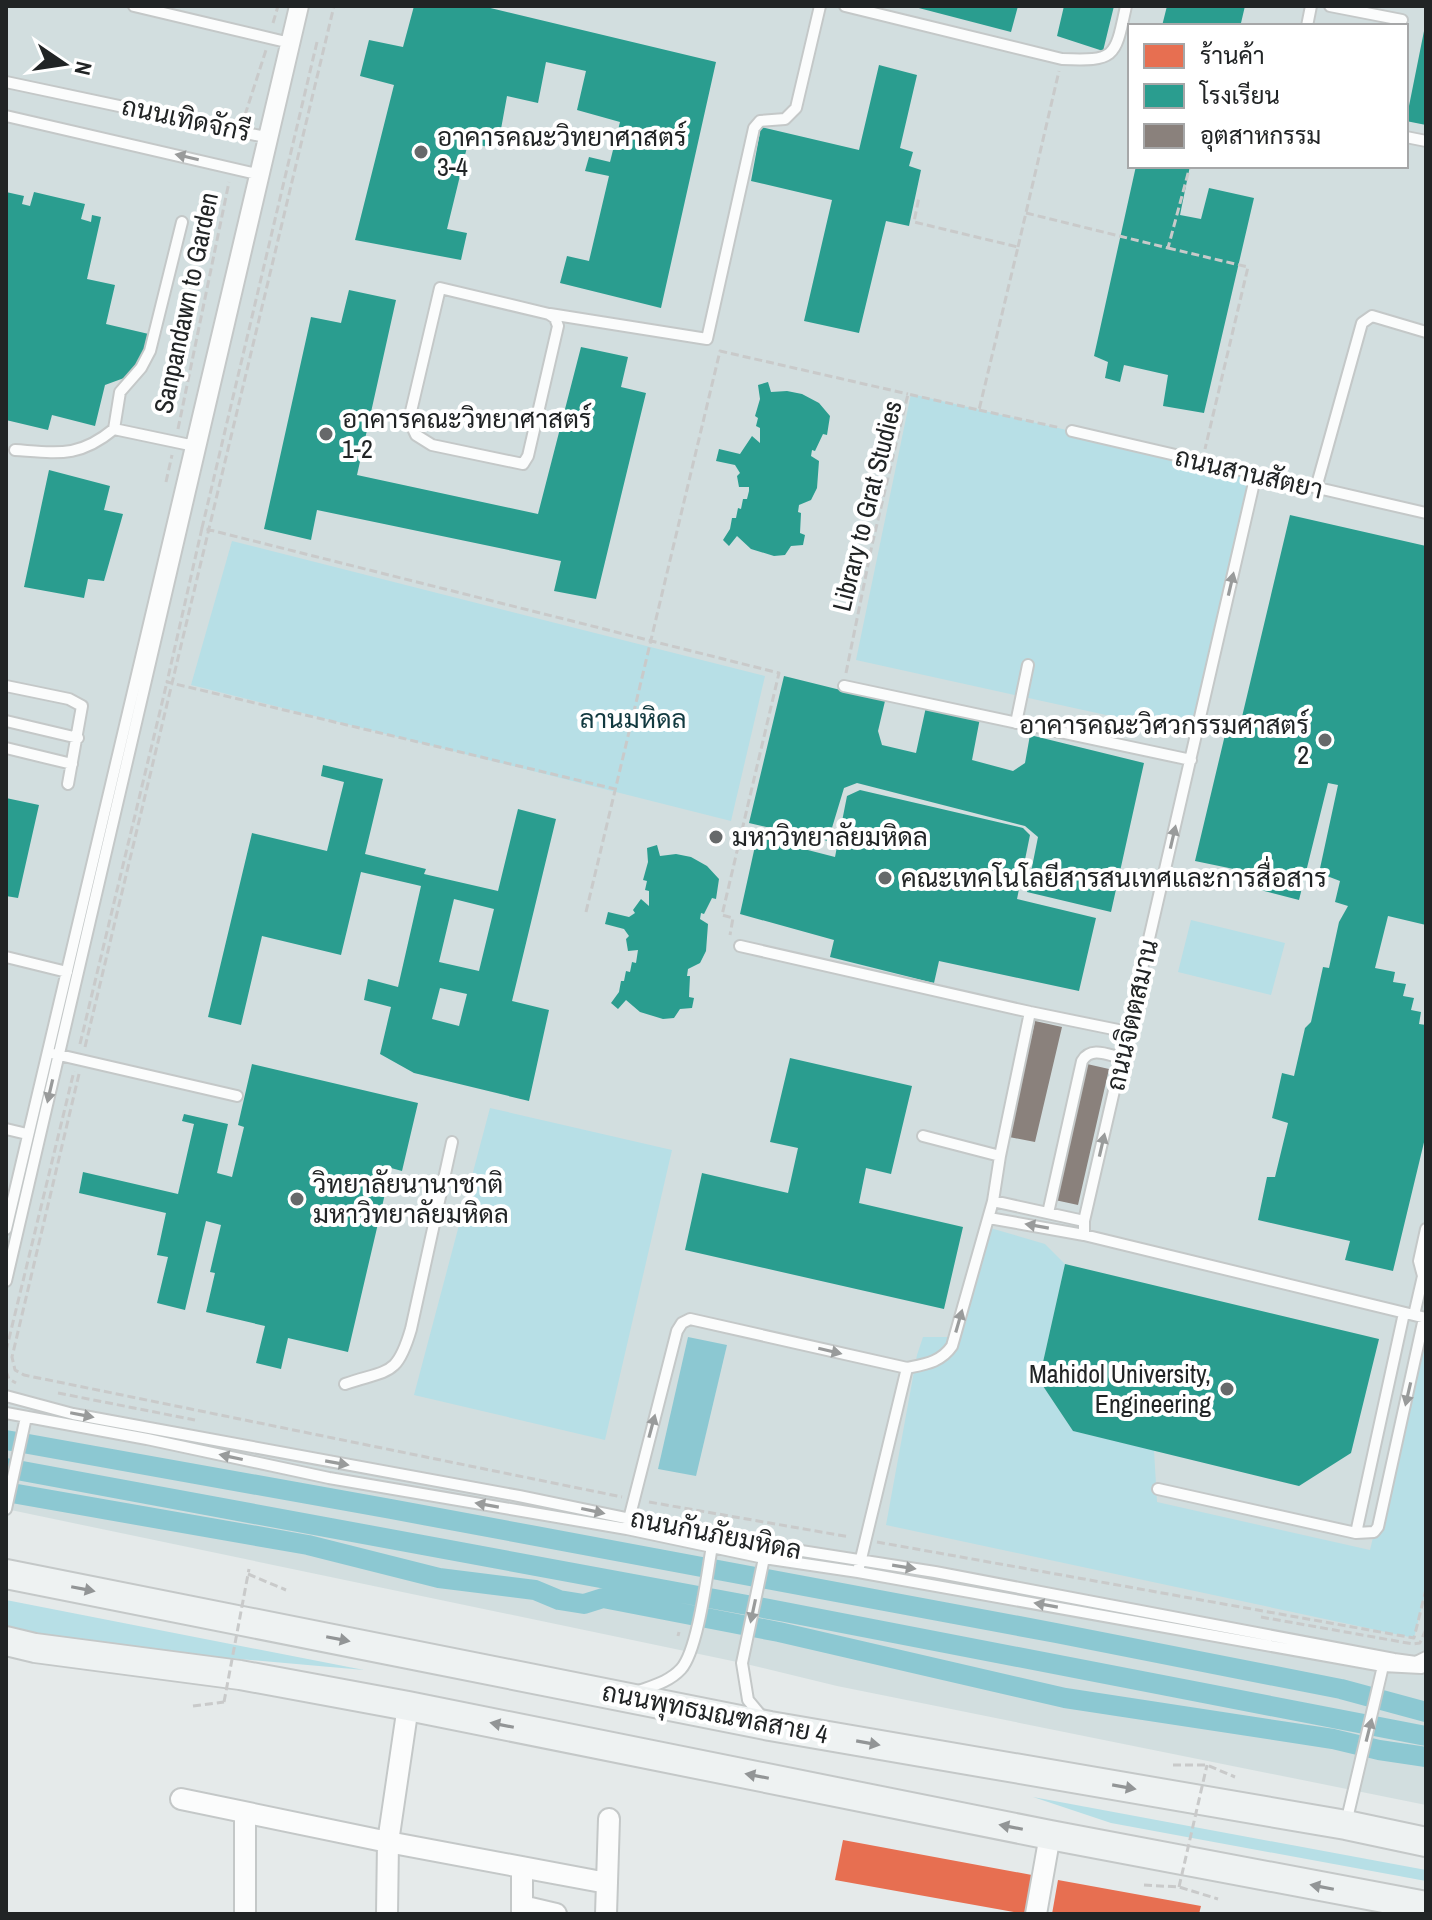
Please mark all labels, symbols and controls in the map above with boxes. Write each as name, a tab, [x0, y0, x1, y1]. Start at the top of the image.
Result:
north arrow	[24, 24, 104, 104]
legend	[1128, 24, 1408, 168]
text: ร้านค้า	[1200, 39, 1265, 71]
text: N	[67, 59, 100, 78]
text: โรงเรียน	[1198, 79, 1280, 111]
street label: ถนนเทิดจักรี	[119, 88, 254, 149]
place label: อาคารคณะวิทยาศาสตร์ 3-4	[437, 119, 687, 184]
text: อุตสาหกรรม	[1200, 119, 1321, 152]
marker: อาคารคณะวิทยาศาสตร์ 3-4	[412, 143, 430, 161]
one-way arrow	[175, 150, 200, 163]
street label: Sanpandawn to Garden	[145, 189, 226, 417]
street label: Library to Grat Studies	[823, 397, 910, 615]
place label: อาคารคณะวิทยาศาสตร์ 1-2	[342, 401, 592, 466]
marker: อาคารคณะวิทยาศาสตร์ 1-2	[317, 425, 335, 443]
street label: ถนนสานสัตยา	[1172, 438, 1327, 507]
one-way arrow	[1225, 571, 1238, 596]
park label: ลานมหิดล	[579, 701, 687, 736]
place label: อาคารคณะวิศวกรรมศาสตร์ 2	[1019, 707, 1309, 772]
marker: อาคารคณะวิศวกรรมศาสตร์ 2	[1316, 731, 1334, 749]
place label: มหาวิทยาลัยมหิดล	[732, 819, 928, 854]
one-way arrow	[1167, 825, 1180, 850]
marker: มหาวิทยาลัยมหิดล	[707, 828, 725, 846]
place label: คณะเทคโนโลยีสารสนเทศและการสื่อสาร	[901, 856, 1327, 895]
marker: คณะเทคโนโลยีสารสนเทศและการสื่อสาร	[876, 869, 894, 887]
street label: ถนนจิตตสมาน	[1097, 936, 1166, 1094]
one-way arrow	[43, 1079, 56, 1104]
one-way arrow	[1096, 1133, 1109, 1158]
place label: วิทยาลัยนานาชาติ มหาวิทยาลัยมหิดล	[312, 1166, 509, 1231]
marker: วิทยาลัยนานาชาติ มหาวิทยาลัยมหิดล	[288, 1190, 306, 1208]
one-way arrow	[1024, 1220, 1049, 1232]
one-way arrow	[953, 1309, 966, 1333]
one-way arrow	[818, 1345, 843, 1357]
place label: Mahidol University, Engineering	[1029, 1356, 1211, 1421]
marker: Mahidol University, Engineering	[1218, 1380, 1236, 1398]
one-way arrow	[1401, 1382, 1414, 1407]
one-way arrow	[69, 1410, 94, 1422]
one-way arrow	[647, 1413, 659, 1438]
one-way arrow	[219, 1450, 244, 1463]
one-way arrow	[325, 1458, 350, 1470]
one-way arrow	[474, 1498, 499, 1510]
street label: ถนนกันภัยมหิดล	[628, 1500, 805, 1567]
one-way arrow	[580, 1505, 605, 1518]
one-way arrow	[891, 1562, 916, 1574]
one-way arrow	[70, 1583, 95, 1595]
one-way arrow	[1033, 1598, 1058, 1610]
one-way arrow	[746, 1599, 759, 1624]
one-way arrow	[325, 1633, 350, 1646]
street label: ถนนพุทธมณฑลสาย 4	[599, 1673, 831, 1753]
one-way arrow	[1363, 1717, 1375, 1742]
one-way arrow	[489, 1718, 514, 1730]
one-way arrow	[855, 1737, 880, 1749]
one-way arrow	[744, 1769, 769, 1782]
one-way arrow	[1112, 1781, 1137, 1793]
one-way arrow	[999, 1820, 1024, 1833]
one-way arrow	[1309, 1880, 1334, 1893]

